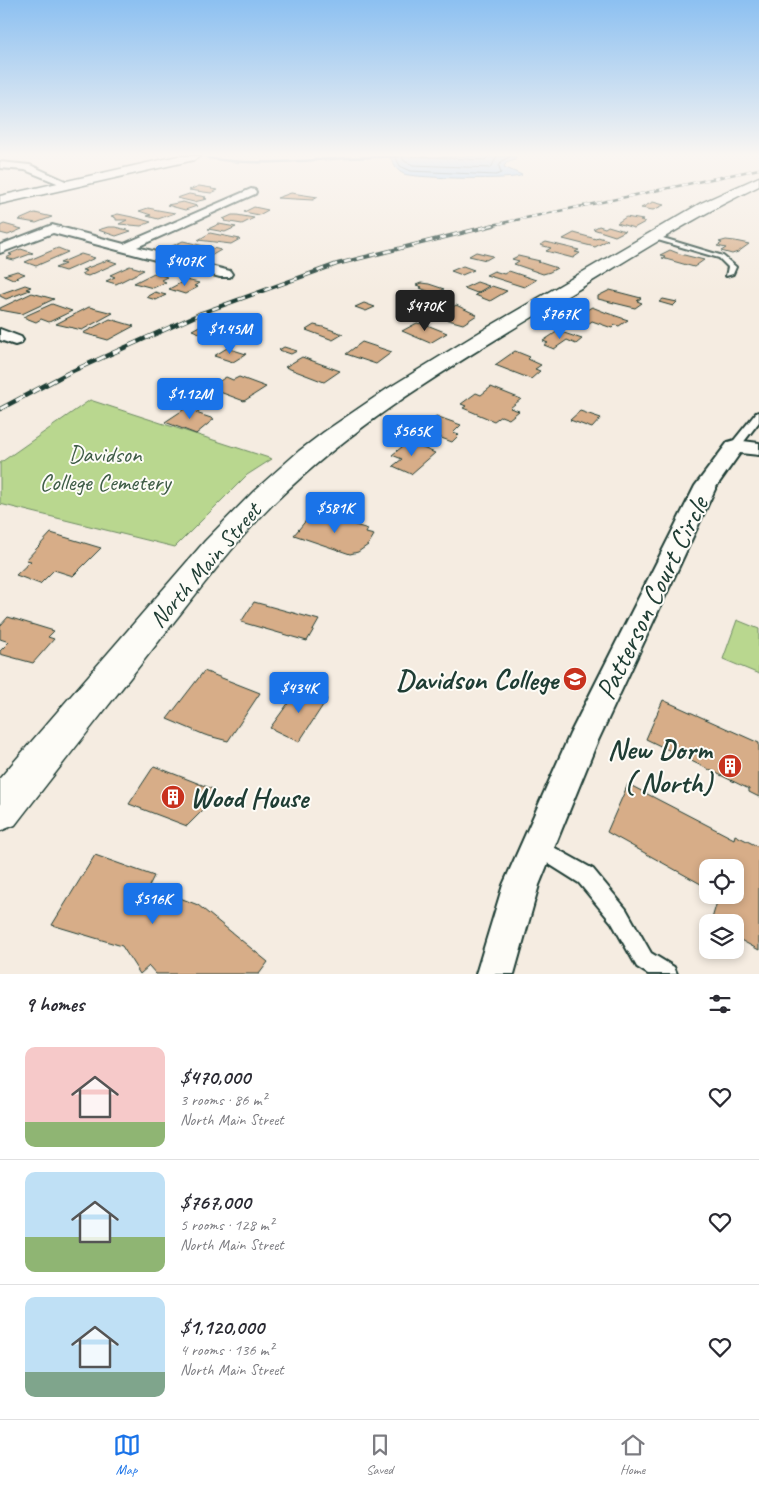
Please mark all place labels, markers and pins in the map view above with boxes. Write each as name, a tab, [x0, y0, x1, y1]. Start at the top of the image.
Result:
pin: $407K	[150, 244, 220, 287]
pin: $470K	[390, 290, 460, 332]
pin: $767K	[525, 298, 595, 340]
pin: $1.45M	[189, 312, 271, 355]
pin: $1.12M	[149, 378, 231, 420]
pin: $565K	[377, 414, 447, 457]
pin: $581K	[300, 492, 370, 534]
place label: Davidson College	[396, 661, 560, 698]
school or university icon: Davidson College	[562, 666, 588, 692]
pin: $434K	[264, 672, 334, 714]
place label: New Dorm ( North)	[608, 731, 714, 801]
building icon: New Dorm ( North)	[717, 753, 743, 779]
place label: Wood House	[190, 779, 311, 816]
building icon: Wood House	[160, 784, 186, 810]
pin: $516K	[118, 882, 188, 925]

